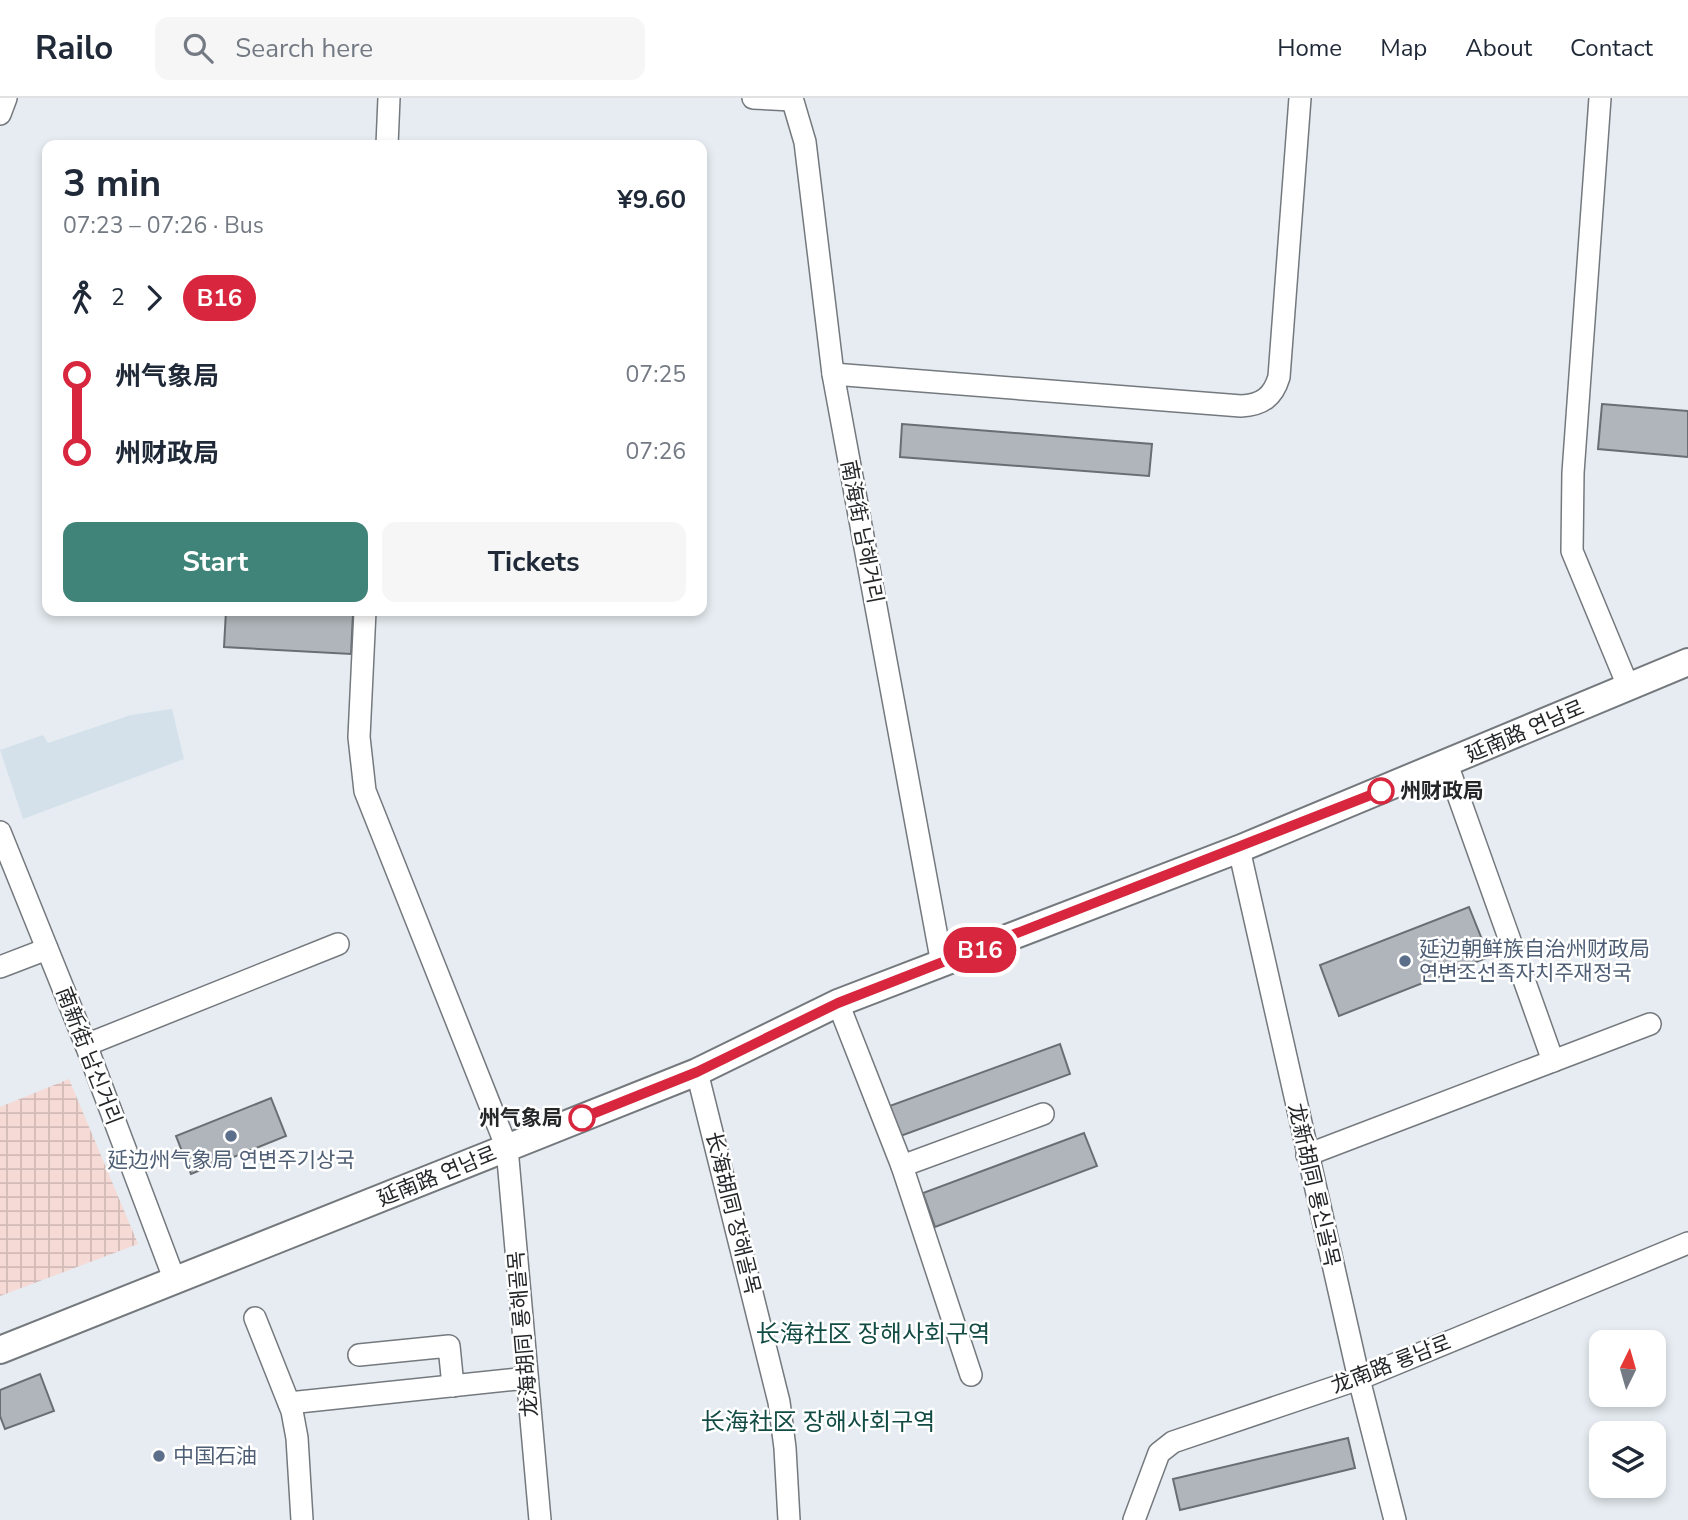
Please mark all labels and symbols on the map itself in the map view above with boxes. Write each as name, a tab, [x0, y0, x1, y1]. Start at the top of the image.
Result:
street label: 南海街 남해거리	[834, 458, 890, 606]
street label: 延南路 연남로	[1461, 693, 1589, 769]
place label: 州财政局	[1400, 777, 1484, 805]
marker: 州财政局	[1368, 778, 1394, 804]
line badge: B16	[940, 927, 1020, 973]
place label: 延边朝鲜族自治州财政局 연변조선족자치주재정국	[1419, 935, 1650, 987]
marker: 延边朝鲜族自治州财政局 연변조선족자치주재정국	[1397, 953, 1413, 969]
street label: 南新街 남신거리	[50, 983, 128, 1129]
street label: 龙新胡同 룡신골목	[1282, 1101, 1346, 1269]
place label: 州气象局	[479, 1104, 563, 1132]
marker: 州气象局	[569, 1105, 595, 1131]
marker: 延边州气象局 연변주기상국	[223, 1128, 239, 1144]
street label: 长海胡同 장해골목	[699, 1129, 767, 1297]
street label: 延南路 연남로	[373, 1139, 501, 1213]
place label: 延边州气象局 연변주기상국	[107, 1146, 355, 1174]
street label: 龙海胡同 룡해골목	[502, 1250, 544, 1418]
district label: 长海社区 장해사회구역	[756, 1318, 990, 1350]
street label: 龙南路 룡남로	[1327, 1328, 1455, 1400]
north arrow	[1589, 1330, 1666, 1407]
district label: 长海社区 장해사회구역	[701, 1406, 935, 1438]
place label: 中国石油	[173, 1442, 257, 1470]
marker: 中国石油	[151, 1448, 167, 1464]

